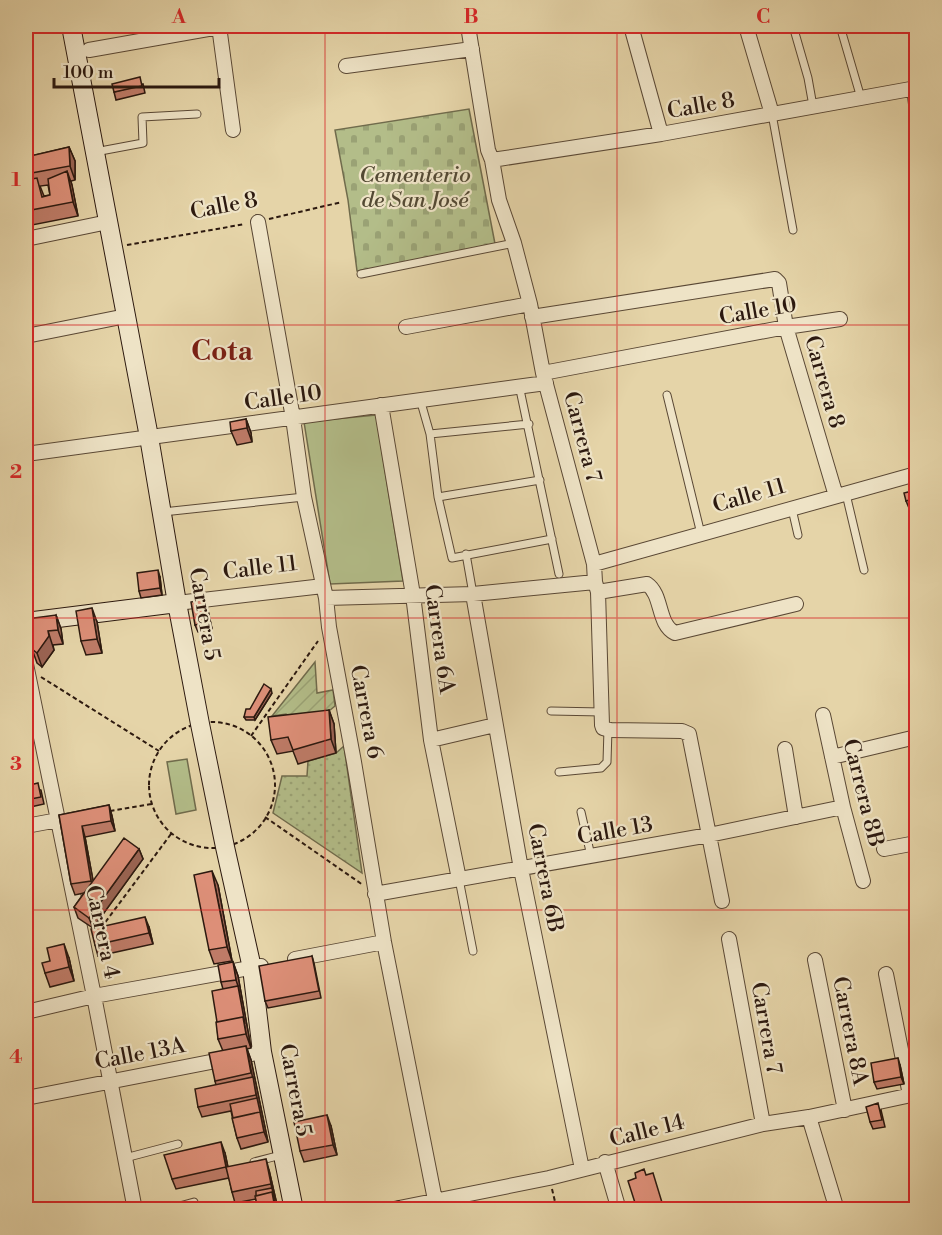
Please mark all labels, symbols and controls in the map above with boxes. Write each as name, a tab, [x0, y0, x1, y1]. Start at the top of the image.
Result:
text: A	[171, 5, 187, 30]
text: B	[463, 5, 479, 30]
text: C	[756, 5, 770, 30]
scale bar	[54, 51, 219, 89]
text: 100 m	[63, 61, 114, 84]
street label: Calle 8	[665, 87, 737, 125]
park label: Cementerio de San José	[359, 162, 471, 214]
text: 1	[11, 168, 21, 193]
street label: Calle 8	[188, 186, 260, 226]
street label: Calle 10	[717, 291, 799, 331]
street label: Carrera 8	[798, 333, 850, 431]
district label: Cota	[191, 334, 254, 369]
street label: Calle 10	[242, 379, 324, 417]
street label: Carrera 7	[557, 389, 607, 485]
text: 2	[10, 460, 22, 485]
street label: Calle 11	[709, 473, 789, 519]
street label: Calle 11	[221, 550, 299, 586]
street label: Carrera 5	[183, 565, 225, 663]
street label: Carrera 6A	[418, 583, 460, 696]
street label: Carrera 6	[344, 663, 388, 761]
street label: Carrera 8B	[837, 736, 889, 850]
text: 3	[10, 752, 22, 777]
street label: Calle 13	[575, 811, 655, 851]
street label: Carrera 6B	[521, 821, 569, 935]
street label: Carrera 4	[79, 883, 125, 981]
street label: Carrera 8A	[826, 974, 874, 1089]
street label: Carrera 7	[745, 980, 787, 1076]
street label: Calle 13A	[92, 1032, 188, 1076]
street label: Carrera 5	[273, 1041, 317, 1139]
text: 4	[9, 1045, 23, 1070]
street label: Calle 14	[607, 1109, 687, 1153]

